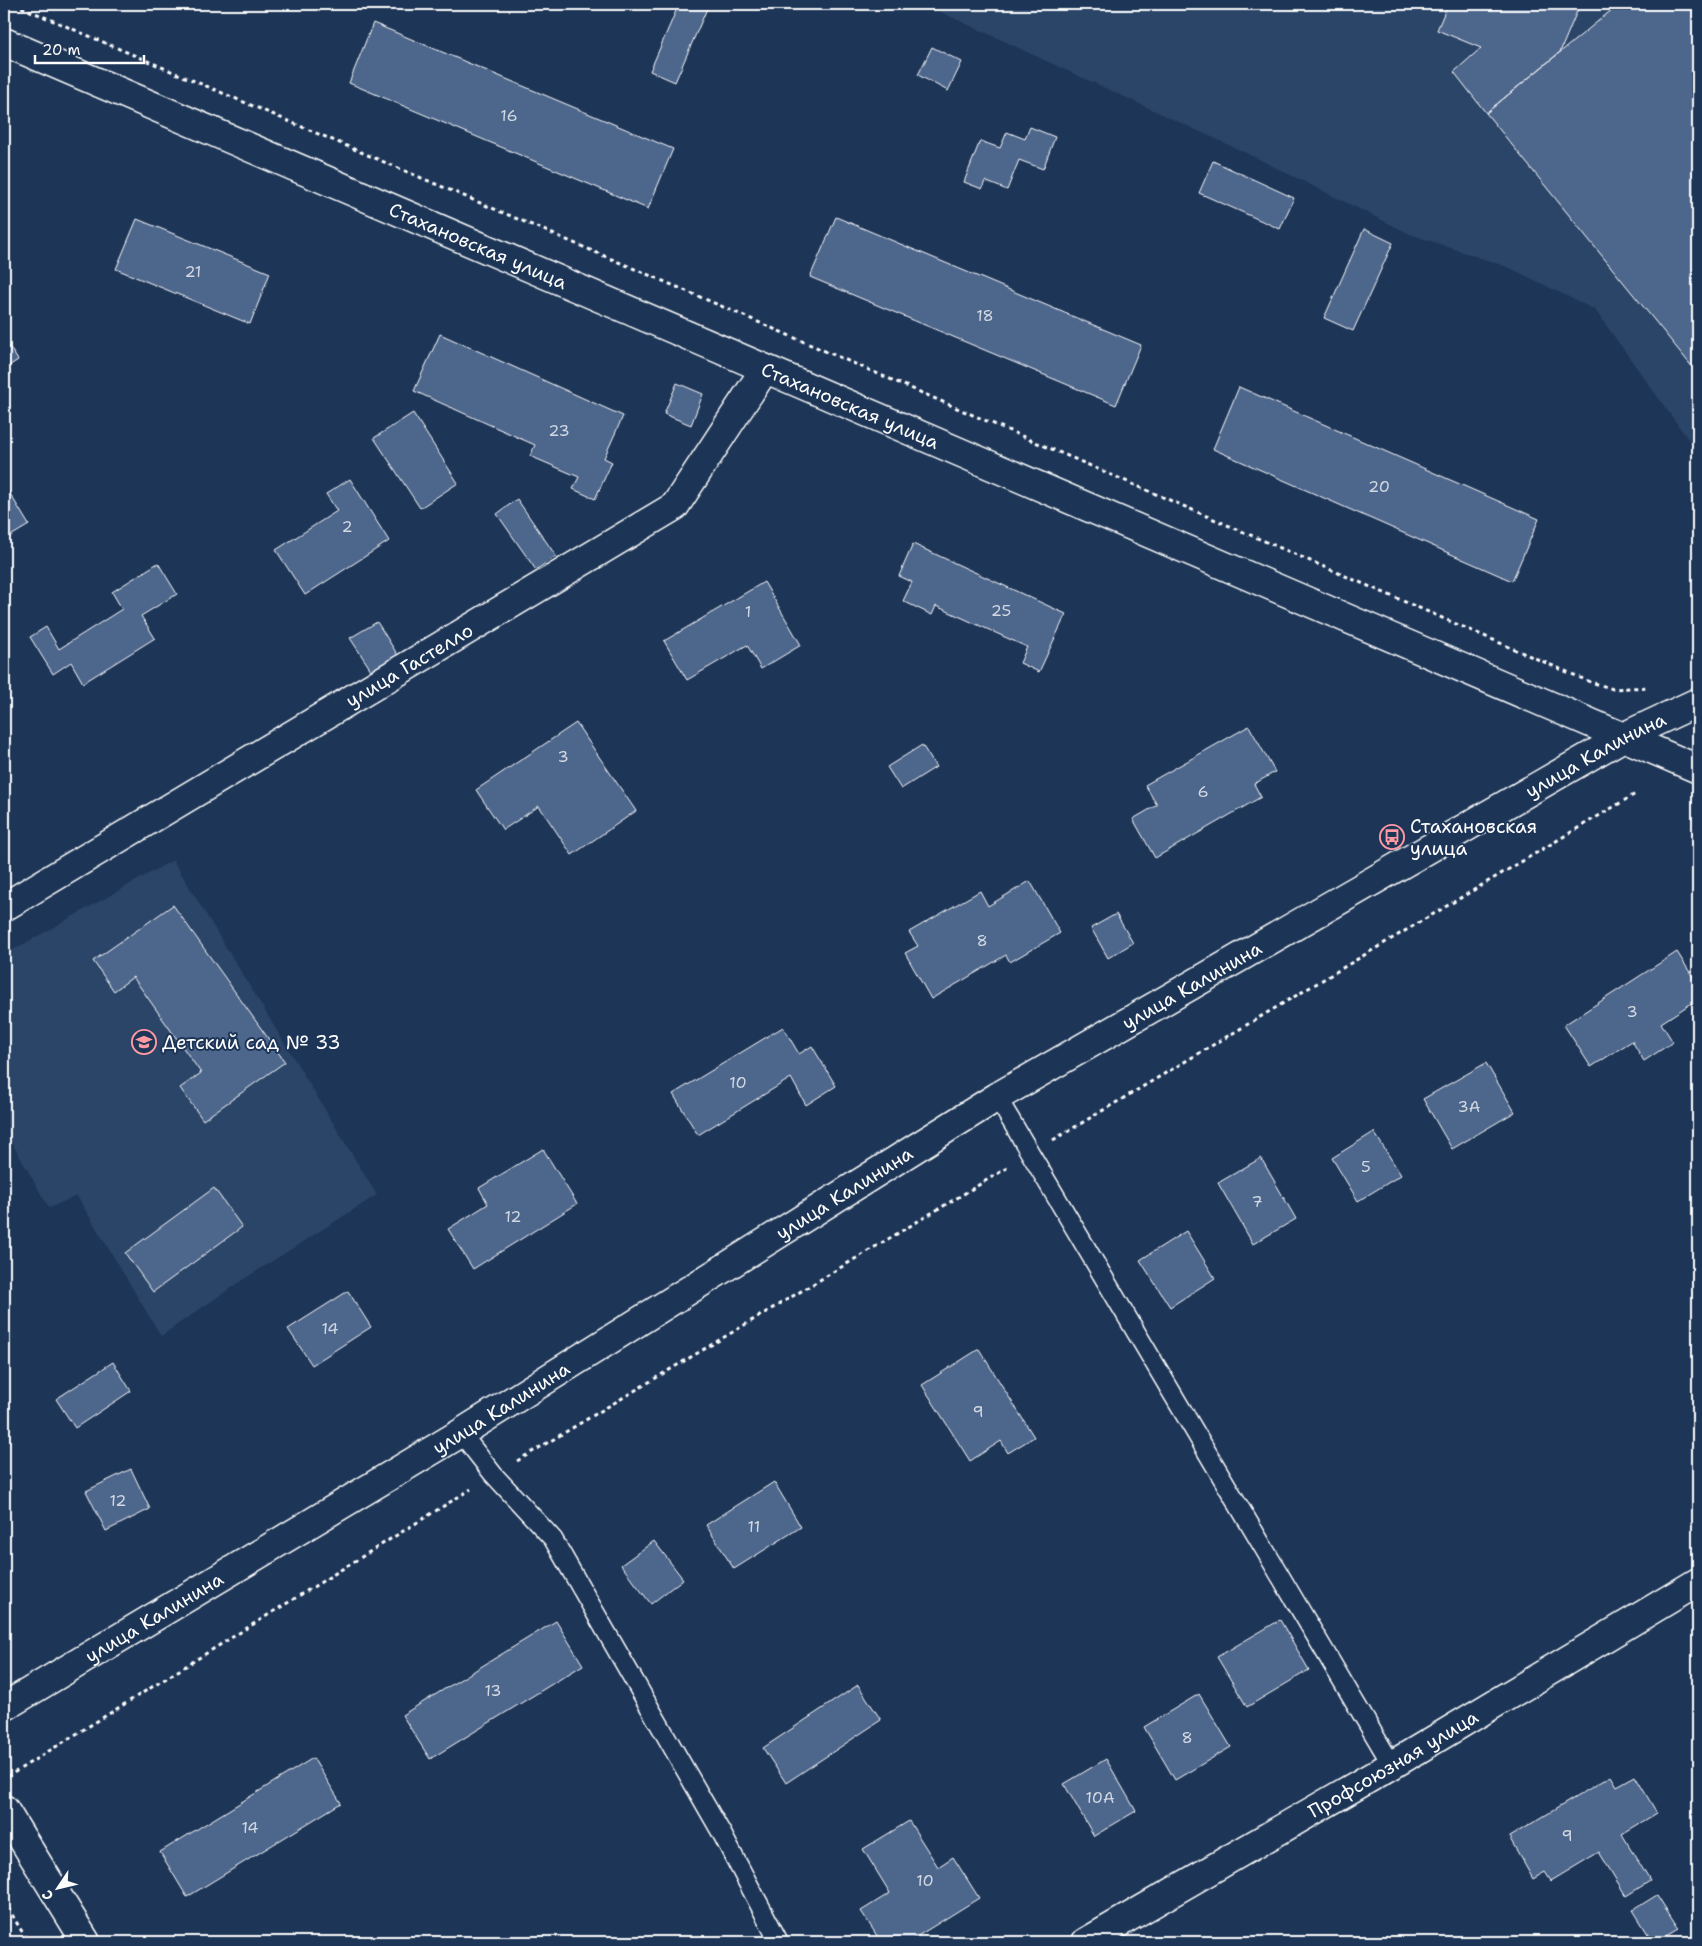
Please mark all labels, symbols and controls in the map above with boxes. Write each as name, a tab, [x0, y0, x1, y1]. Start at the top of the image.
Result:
scale bar	[35, 32, 144, 64]
text: 20 m	[42, 40, 81, 60]
house number: 16	[500, 105, 518, 126]
street label: Стахановская улица	[385, 196, 571, 295]
house number: 21	[184, 261, 202, 282]
house number: 18	[976, 305, 994, 326]
street label: Стахановская улица	[758, 356, 943, 454]
house number: 23	[548, 420, 570, 441]
house number: 20	[1368, 476, 1390, 497]
house number: 2	[341, 516, 353, 537]
house number: 25	[991, 600, 1011, 621]
house number: 1	[745, 601, 751, 622]
street label: улица Гастелло	[341, 617, 478, 713]
street label: улица Калинина	[1521, 706, 1670, 803]
house number: 3	[557, 746, 569, 767]
house number: 6	[1197, 781, 1209, 802]
place label: Стахановская улица	[1410, 814, 1537, 861]
bus stop icon: Стахановская улица	[1379, 824, 1405, 850]
house number: 8	[976, 930, 988, 951]
street label: улица Калинина	[1117, 935, 1266, 1035]
house number: 3	[1626, 1001, 1638, 1022]
school or university icon: Детский сад № 33	[131, 1029, 157, 1055]
place label: Детский сад № 33	[162, 1030, 340, 1055]
house number: 10	[729, 1072, 747, 1093]
house number: 3А	[1458, 1096, 1480, 1117]
street label: улица Калинина	[771, 1140, 917, 1245]
house number: 5	[1361, 1156, 1371, 1177]
house number: 7	[1251, 1191, 1263, 1212]
house number: 12	[504, 1206, 522, 1227]
house number: 14	[321, 1318, 339, 1339]
street label: улица Калинина	[428, 1356, 574, 1460]
house number: 9	[972, 1401, 984, 1422]
house number: 12	[109, 1490, 127, 1511]
house number: 11	[748, 1516, 760, 1537]
street label: улица Калинина	[80, 1566, 228, 1668]
house number: 13	[484, 1680, 502, 1701]
street label: Профсоюзная улица	[1304, 1704, 1483, 1823]
house number: 8	[1181, 1727, 1193, 1748]
house number: 10А	[1085, 1787, 1115, 1808]
house number: 14	[241, 1817, 259, 1838]
house number: 9	[1561, 1825, 1573, 1846]
north arrow	[32, 1864, 82, 1914]
house number: 10	[916, 1870, 934, 1891]
text: С	[38, 1887, 57, 1904]

